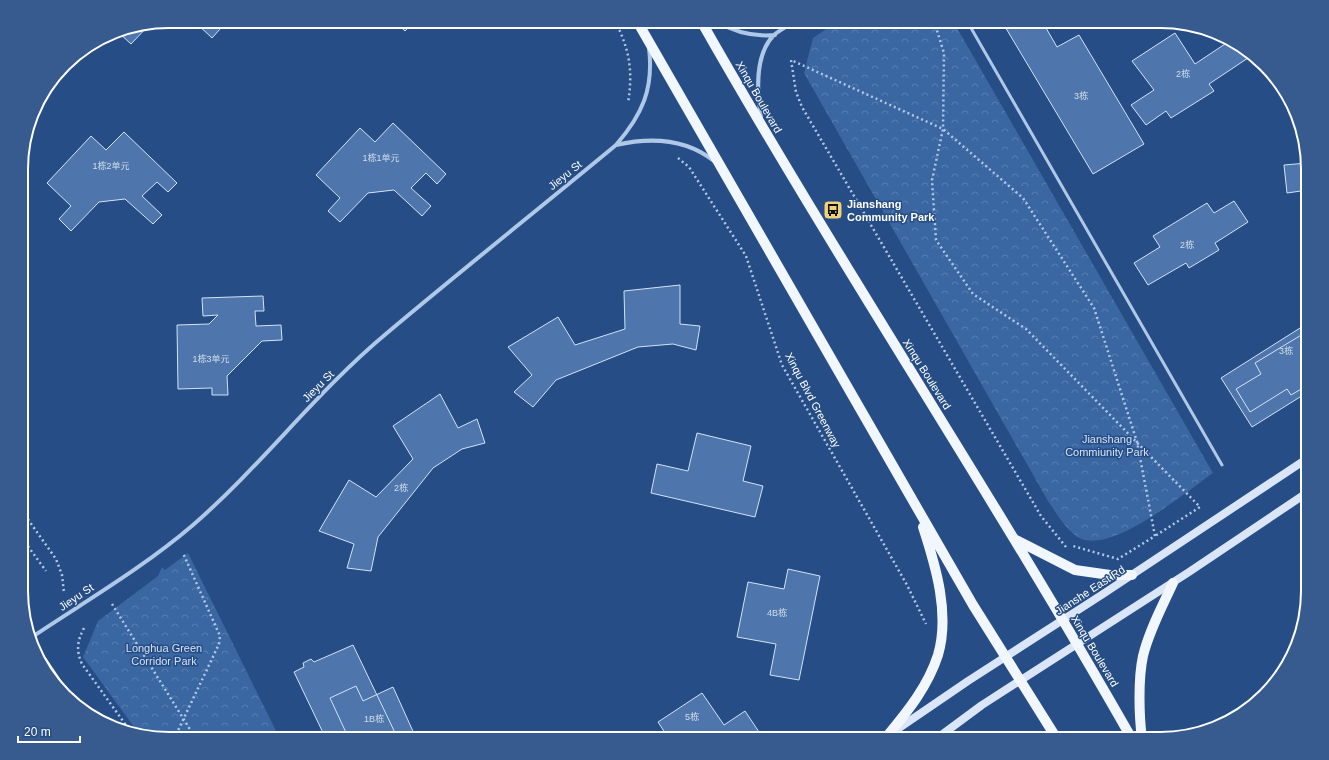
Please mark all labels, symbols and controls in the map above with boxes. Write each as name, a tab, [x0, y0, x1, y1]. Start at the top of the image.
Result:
street label: Xinqu Boulevard	[734, 59, 784, 135]
house number: 2栋	[1176, 68, 1190, 79]
house number: 3栋	[1074, 90, 1088, 101]
house number: 1栋1单元	[362, 152, 400, 163]
street label: Jieyu St	[546, 158, 584, 192]
house number: 1栋2单元	[92, 160, 130, 171]
place label: Jianshang Community Park	[847, 198, 935, 223]
bus stop icon: Jianshang Community Park	[822, 199, 844, 221]
house number: 2栋	[1180, 239, 1194, 250]
street label: Xinqu Boulevard	[901, 337, 953, 411]
house number: 3栋	[1279, 345, 1293, 356]
street label: Xinqu Blvd Greenway	[783, 350, 843, 450]
house number: 1栋3单元	[192, 353, 230, 364]
street label: Jieyu St	[300, 368, 336, 404]
park label: Jianshang Commiunity Park	[1065, 433, 1149, 458]
house number: 2栋	[394, 482, 408, 493]
street label: Jianshe East Rd	[1053, 563, 1127, 617]
street label: Jieyu St	[56, 581, 96, 613]
house number: 4B栋	[767, 607, 787, 618]
street label: Xinqu Boulevard	[1069, 613, 1121, 689]
park label: Longhua Green Corridor Park	[126, 642, 202, 667]
house number: 5栋	[685, 711, 699, 722]
house number: 1B栋	[364, 713, 384, 724]
scale bar	[18, 718, 80, 744]
text: 20 m	[24, 725, 51, 739]

